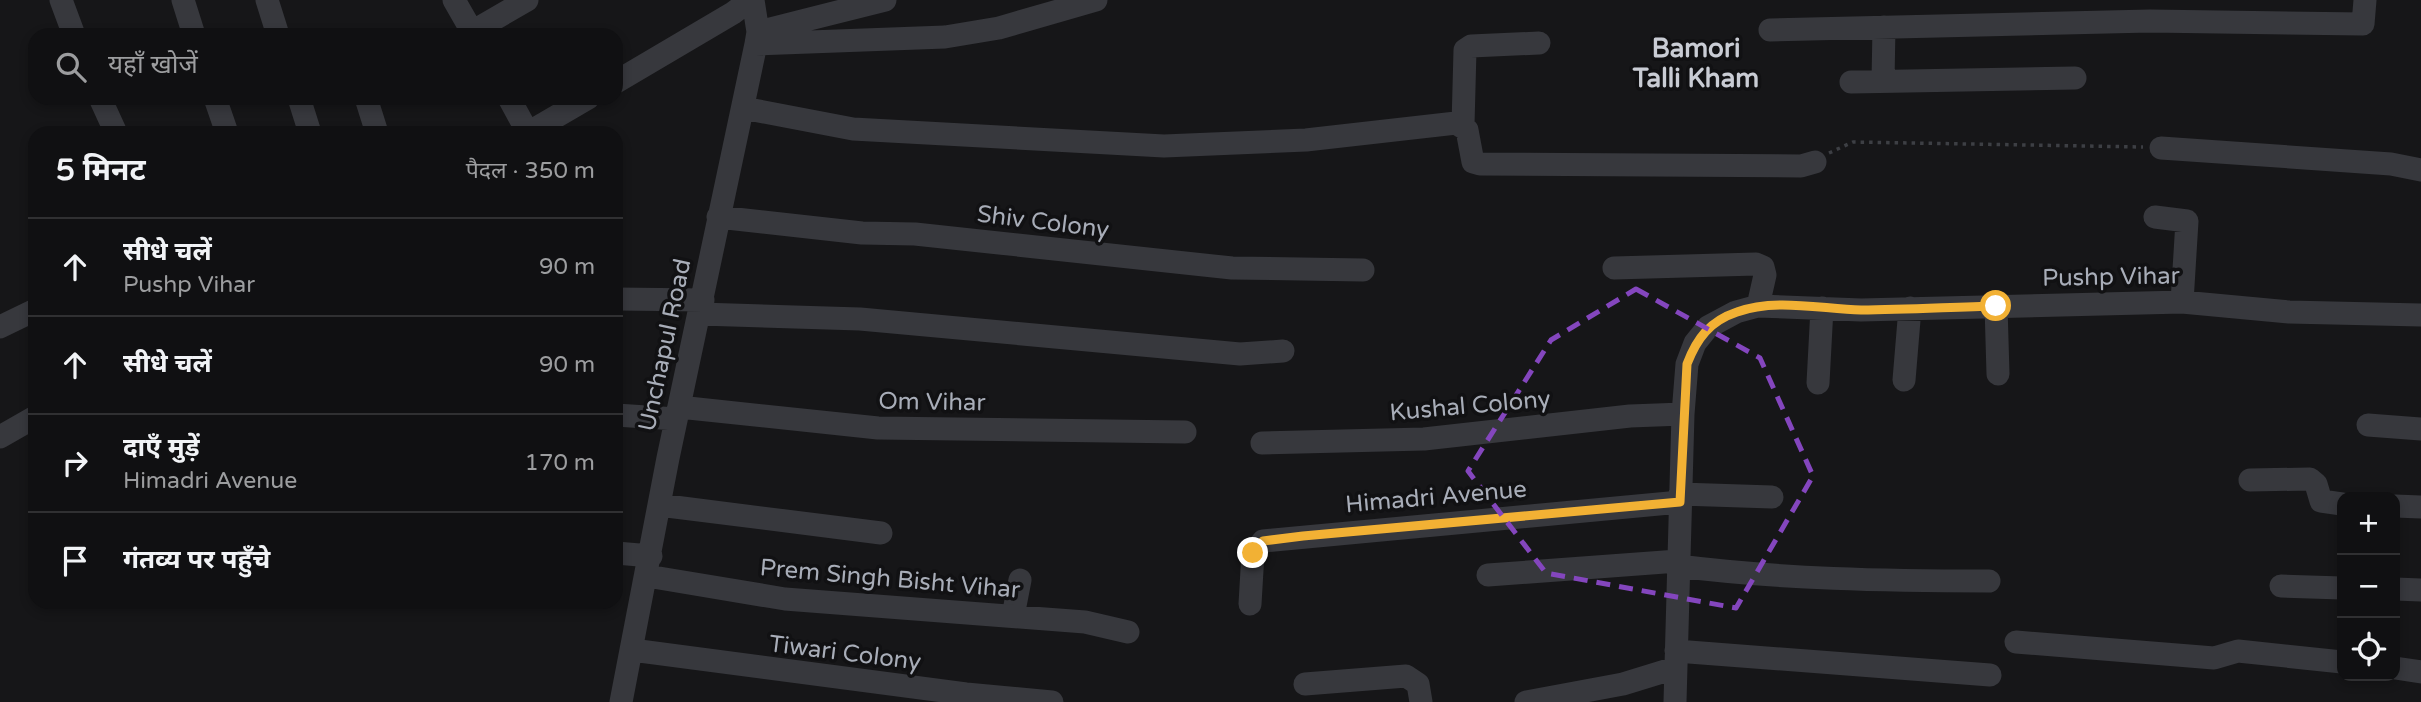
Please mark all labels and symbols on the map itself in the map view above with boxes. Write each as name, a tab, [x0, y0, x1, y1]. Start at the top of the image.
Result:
district label: Bamori Talli Kham	[1632, 33, 1759, 94]
street label: Shiv Colony	[975, 200, 1111, 245]
street label: Unchapul Road	[633, 256, 697, 434]
street label: Pushp Vihar	[2042, 261, 2181, 293]
route start	[1980, 290, 2011, 321]
street label: Kushal Colony	[1388, 385, 1552, 427]
street label: Om Vihar	[878, 387, 987, 417]
street label: Himadri Avenue	[1344, 475, 1528, 519]
route end	[1237, 537, 1268, 568]
street label: Prem Singh Bisht Vihar	[759, 553, 1022, 605]
street label: Tiwari Colony	[767, 629, 923, 677]

